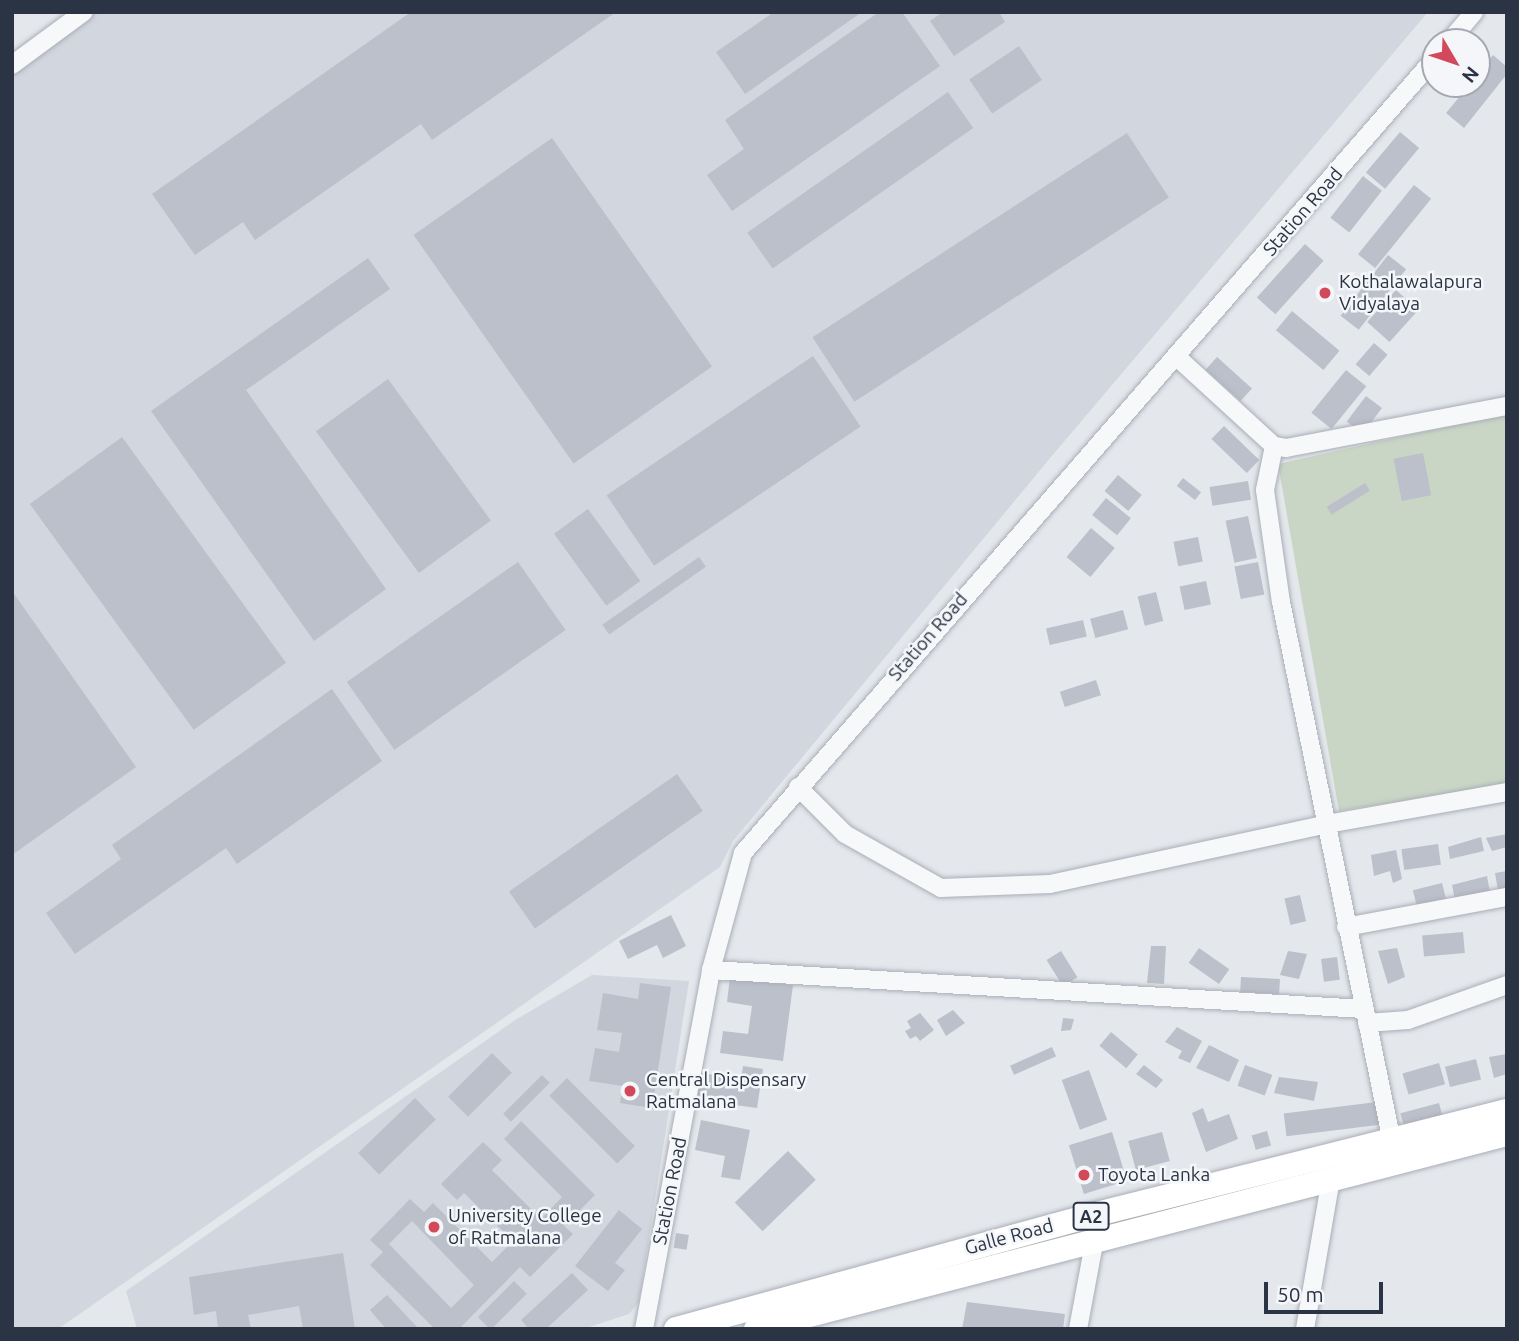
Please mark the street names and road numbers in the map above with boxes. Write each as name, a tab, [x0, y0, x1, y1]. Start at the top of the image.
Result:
street label: Station Road	[1259, 163, 1347, 261]
street label: Station Road	[884, 588, 972, 686]
street label: Station Road	[648, 1135, 692, 1247]
road number: A2	[1072, 1202, 1110, 1231]
street label: Galle Road	[962, 1214, 1056, 1260]

